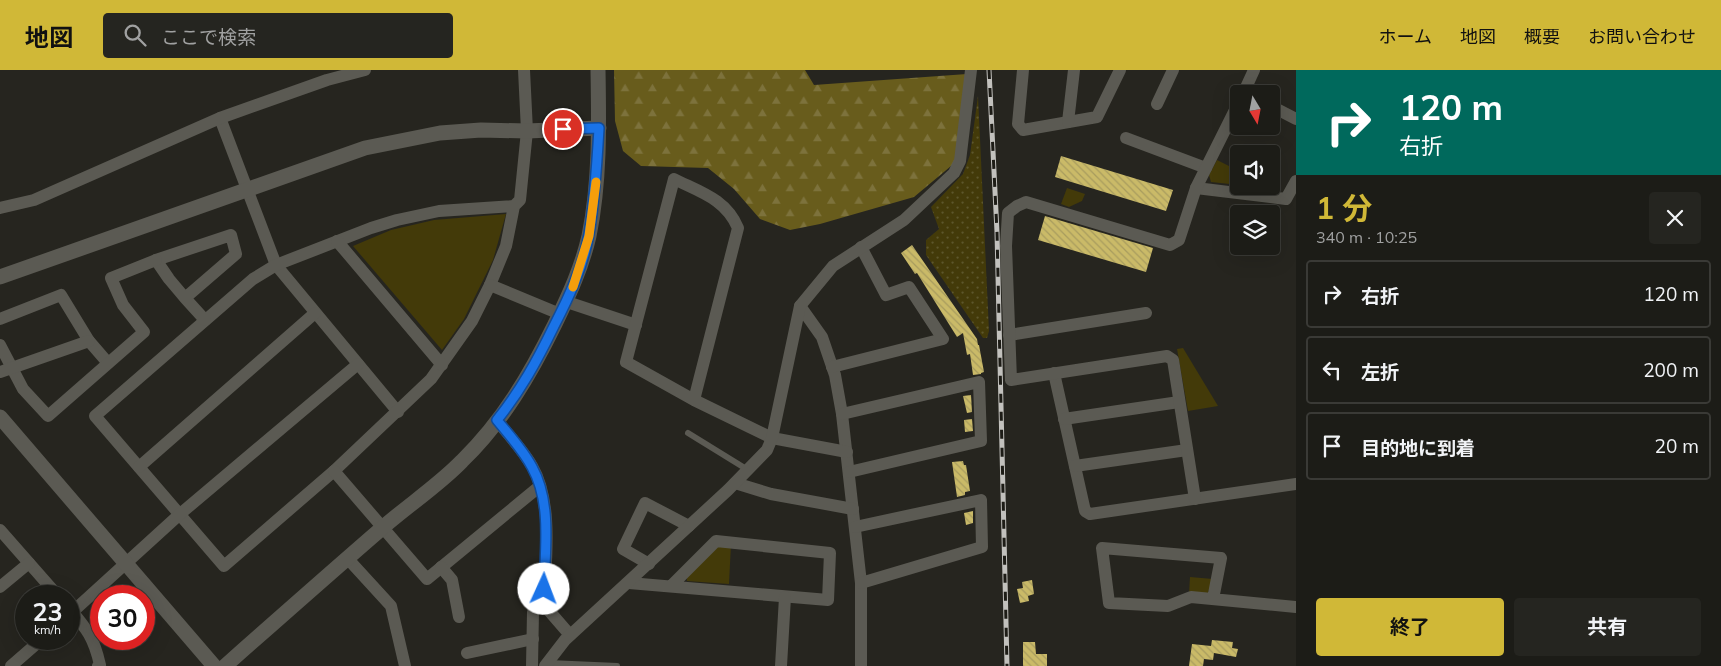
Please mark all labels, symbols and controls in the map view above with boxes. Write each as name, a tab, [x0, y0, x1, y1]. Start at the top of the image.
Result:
search box	[103, 13, 453, 58]
icon: search	[121, 21, 149, 49]
text: 地図	[25, 22, 73, 52]
text: ここで検索	[161, 25, 256, 49]
text: ホーム	[1379, 25, 1432, 48]
text: 地図	[1460, 25, 1496, 48]
text: 概要	[1524, 25, 1560, 48]
text: お問い合わせ	[1588, 25, 1696, 48]
north arrow	[1230, 85, 1280, 135]
map controls	[1230, 85, 1280, 255]
text: 120 m	[1399, 85, 1503, 129]
icon: right	[1316, 90, 1381, 155]
pin	[542, 108, 584, 150]
icon: arrive	[549, 115, 577, 143]
text: 右折	[1399, 132, 1443, 160]
button: sound	[1230, 145, 1280, 195]
text: 1 分	[1316, 189, 1372, 227]
button: close	[1649, 192, 1701, 244]
button: layers	[1230, 205, 1280, 255]
text: 340 m · 10:25	[1316, 227, 1417, 247]
icon: right	[1318, 280, 1346, 308]
text: 120 m	[1643, 282, 1699, 306]
text: 右折	[1361, 284, 1399, 308]
icon: left	[1318, 356, 1346, 384]
text: 200 m	[1643, 358, 1699, 382]
text: 左折	[1361, 360, 1399, 384]
icon: arrive	[1318, 432, 1346, 460]
text: 20 m	[1655, 434, 1699, 458]
text: 目的地に到着	[1361, 436, 1475, 460]
position arrow	[517, 562, 569, 614]
speed limit sign: 30	[90, 585, 155, 650]
text: 23	[32, 596, 63, 627]
button: 終了	[1316, 598, 1504, 656]
button: 共有	[1514, 598, 1701, 656]
text: km/h	[34, 622, 61, 637]

